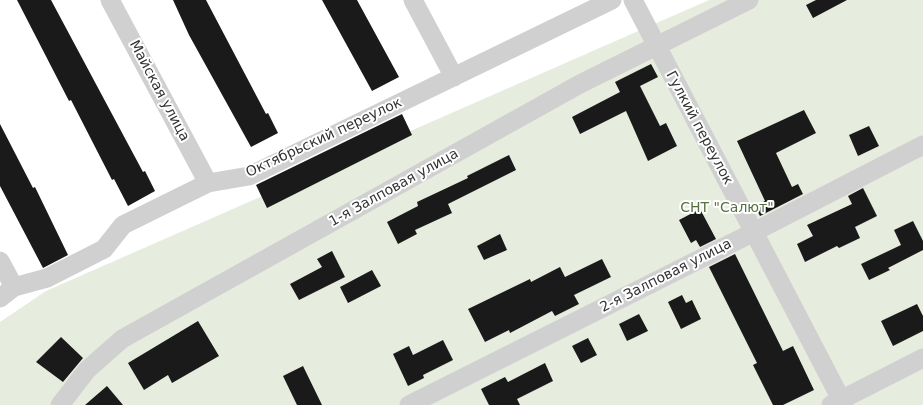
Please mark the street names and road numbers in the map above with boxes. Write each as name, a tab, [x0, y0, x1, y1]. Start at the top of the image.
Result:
street label: Майская улица	[125, 38, 193, 144]
street label: Гулкий переулок	[662, 68, 736, 188]
street label: Октябрьский переулок	[243, 94, 405, 182]
street label: 1-я Залповая улица	[326, 145, 462, 231]
street label: 2-я Залповая улица	[598, 236, 734, 316]

